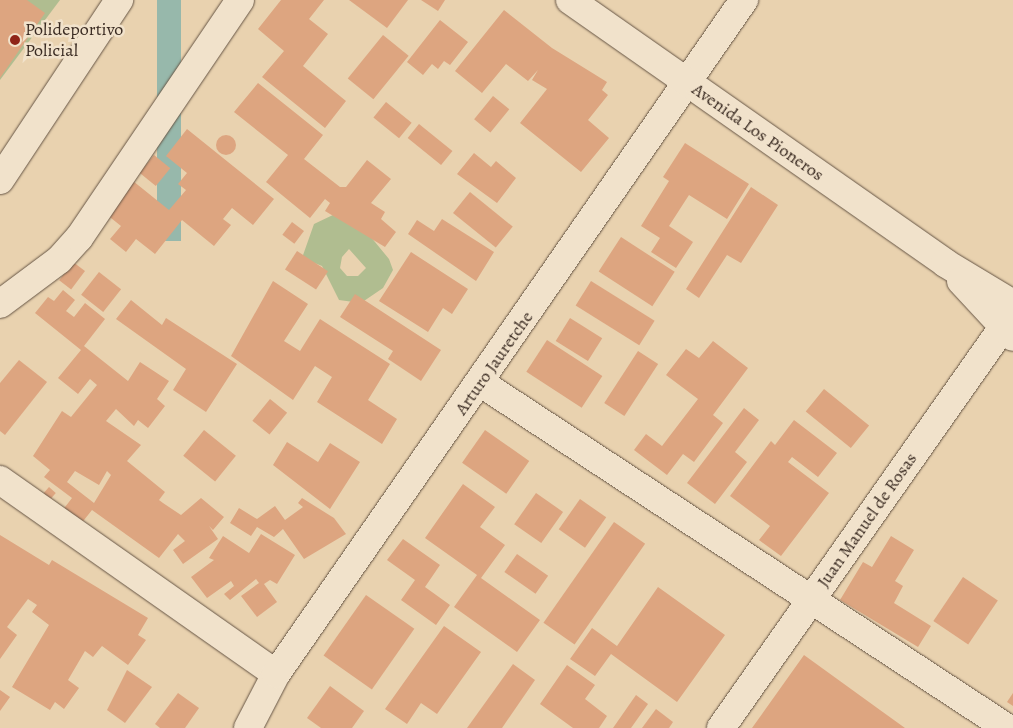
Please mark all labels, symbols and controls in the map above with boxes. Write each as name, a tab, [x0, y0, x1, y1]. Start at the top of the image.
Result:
place label: Polideportivo Policial	[25, 19, 123, 62]
marker: Polideportivo Policial	[9, 34, 21, 46]
street label: Avenida Los Pioneros	[688, 78, 828, 186]
street label: Arturo Jauretche	[450, 307, 538, 419]
street label: Juan Manuel de Rosas	[812, 448, 922, 592]

